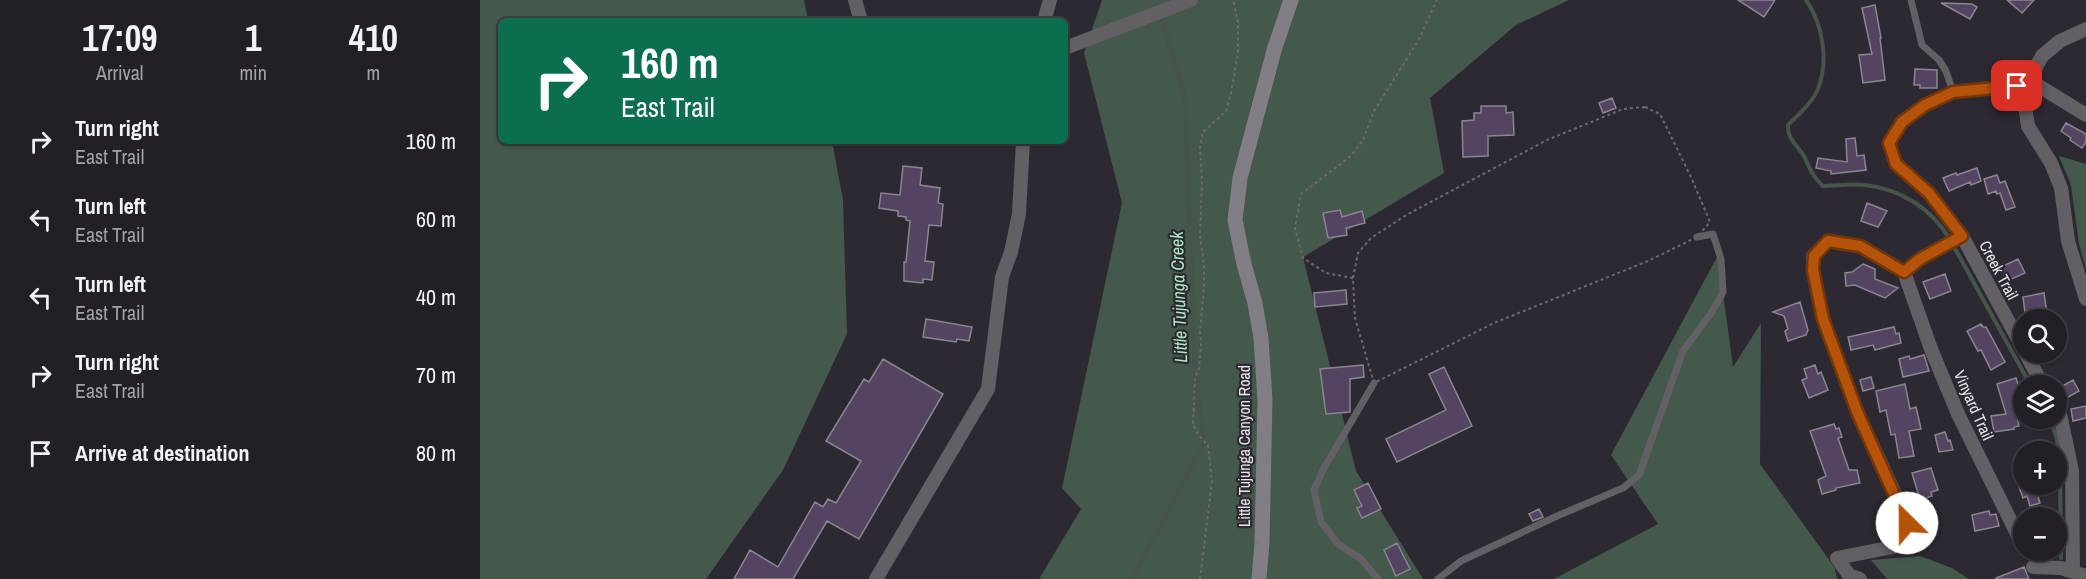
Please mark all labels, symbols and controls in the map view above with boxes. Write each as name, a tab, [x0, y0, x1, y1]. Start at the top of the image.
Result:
text: 17:09	[82, 14, 157, 62]
text: 1	[245, 14, 261, 62]
text: 410	[349, 14, 398, 62]
text: 160 m	[621, 35, 719, 91]
icon: right	[522, 42, 600, 120]
text: Arrival	[96, 59, 143, 86]
text: min	[239, 59, 267, 86]
text: m	[367, 59, 380, 86]
pin	[1991, 60, 2042, 111]
icon: arrive	[2000, 69, 2033, 102]
text: East Trail	[621, 89, 715, 125]
text: Turn right	[75, 113, 159, 143]
icon: right	[24, 125, 57, 158]
text: 160 m	[406, 126, 456, 156]
text: East Trail	[75, 143, 144, 170]
text: Turn left	[75, 191, 146, 221]
icon: left	[24, 203, 57, 236]
text: 60 m	[416, 204, 456, 234]
text: East Trail	[75, 221, 144, 248]
water label: Little Tujunga Creek	[1164, 230, 1193, 363]
street label: Creek Trail	[1974, 236, 2024, 304]
text: Turn left	[75, 269, 146, 299]
icon: left	[24, 281, 57, 314]
text: 40 m	[416, 282, 456, 312]
text: East Trail	[75, 299, 144, 326]
map controls	[2013, 309, 2067, 561]
button: search	[2013, 309, 2067, 363]
text: Turn right	[75, 347, 159, 377]
icon: right	[24, 359, 57, 392]
text: 70 m	[416, 360, 456, 390]
street label: Little Tujunga Canyon Road	[1233, 365, 1255, 527]
street label: Vinyard Trail	[1949, 367, 1999, 443]
button: layers	[2013, 375, 2067, 429]
text: East Trail	[75, 377, 144, 404]
icon: arrive	[24, 437, 57, 470]
text: Arrive at destination	[75, 438, 249, 468]
text: 80 m	[416, 438, 456, 468]
button: +	[2013, 441, 2067, 495]
position arrow	[1875, 491, 1939, 555]
button: −	[2013, 507, 2067, 561]

